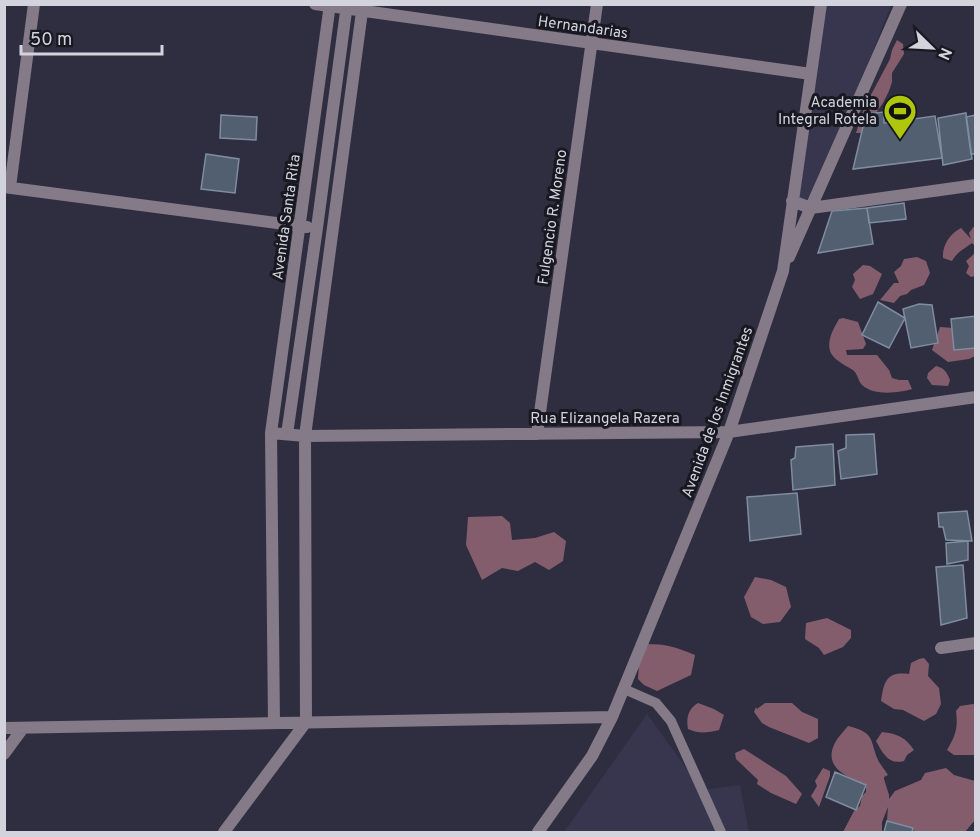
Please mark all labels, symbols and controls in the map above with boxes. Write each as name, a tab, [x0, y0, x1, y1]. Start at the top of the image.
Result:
street label: Hernandarias	[537, 13, 629, 44]
scale bar	[21, 18, 162, 56]
north arrow	[902, 18, 962, 78]
text: 50 m	[30, 29, 72, 52]
text: N	[932, 44, 955, 63]
sports icon: Academia Integral Rotela	[882, 93, 918, 140]
place label: Academia Integral Rotela	[778, 94, 877, 130]
street label: Fulgencio R. Moreno	[535, 148, 572, 286]
street label: Avenida Santa Rita	[269, 153, 306, 281]
street label: Avenida de los Inmigrantes	[679, 325, 758, 500]
street label: Rua Elizangela Razera	[530, 410, 680, 429]

